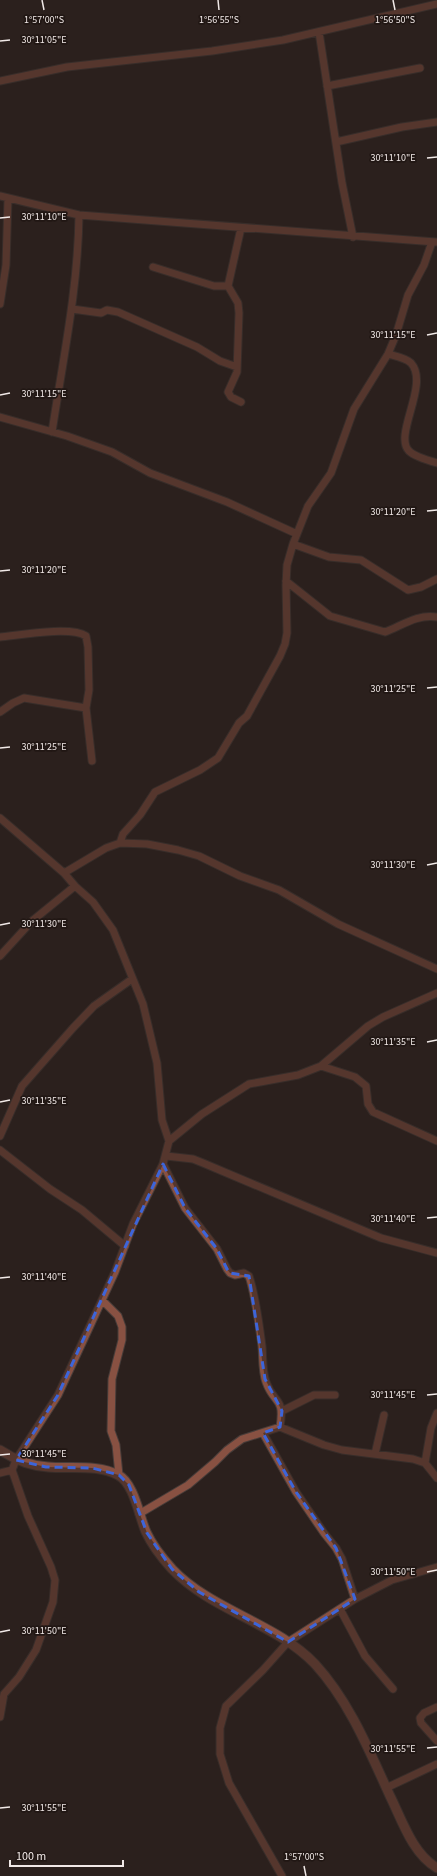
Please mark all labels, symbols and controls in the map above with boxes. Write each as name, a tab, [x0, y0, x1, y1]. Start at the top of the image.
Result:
text: 1°57'00"S	[24, 13, 64, 27]
text: 1°56'55"S	[199, 13, 239, 27]
text: 1°56'50"S	[375, 13, 415, 27]
text: 30°11'05"E	[21, 33, 67, 47]
text: 30°11'10"E	[370, 151, 416, 165]
text: 30°11'10"E	[21, 210, 67, 224]
text: 30°11'15"E	[370, 328, 416, 342]
text: 30°11'15"E	[21, 387, 67, 401]
text: 30°11'20"E	[370, 505, 416, 519]
text: 30°11'20"E	[21, 563, 67, 577]
text: 30°11'25"E	[370, 682, 416, 696]
text: 30°11'25"E	[21, 740, 67, 754]
text: 30°11'30"E	[370, 858, 416, 872]
text: 30°11'30"E	[21, 917, 67, 931]
text: 30°11'35"E	[370, 1035, 416, 1049]
text: 30°11'35"E	[21, 1094, 67, 1108]
text: 30°11'40"E	[370, 1212, 416, 1226]
text: 30°11'40"E	[21, 1270, 67, 1284]
text: 30°11'45"E	[370, 1388, 416, 1402]
text: 30°11'45"E	[21, 1447, 67, 1461]
text: 30°11'50"E	[370, 1565, 416, 1579]
text: 30°11'50"E	[21, 1624, 67, 1638]
text: 30°11'55"E	[370, 1742, 416, 1756]
text: 30°11'55"E	[21, 1801, 67, 1815]
scale bar	[10, 1842, 123, 1868]
text: 100 m	[16, 1848, 46, 1865]
text: 1°57'00"S	[284, 1850, 324, 1864]

